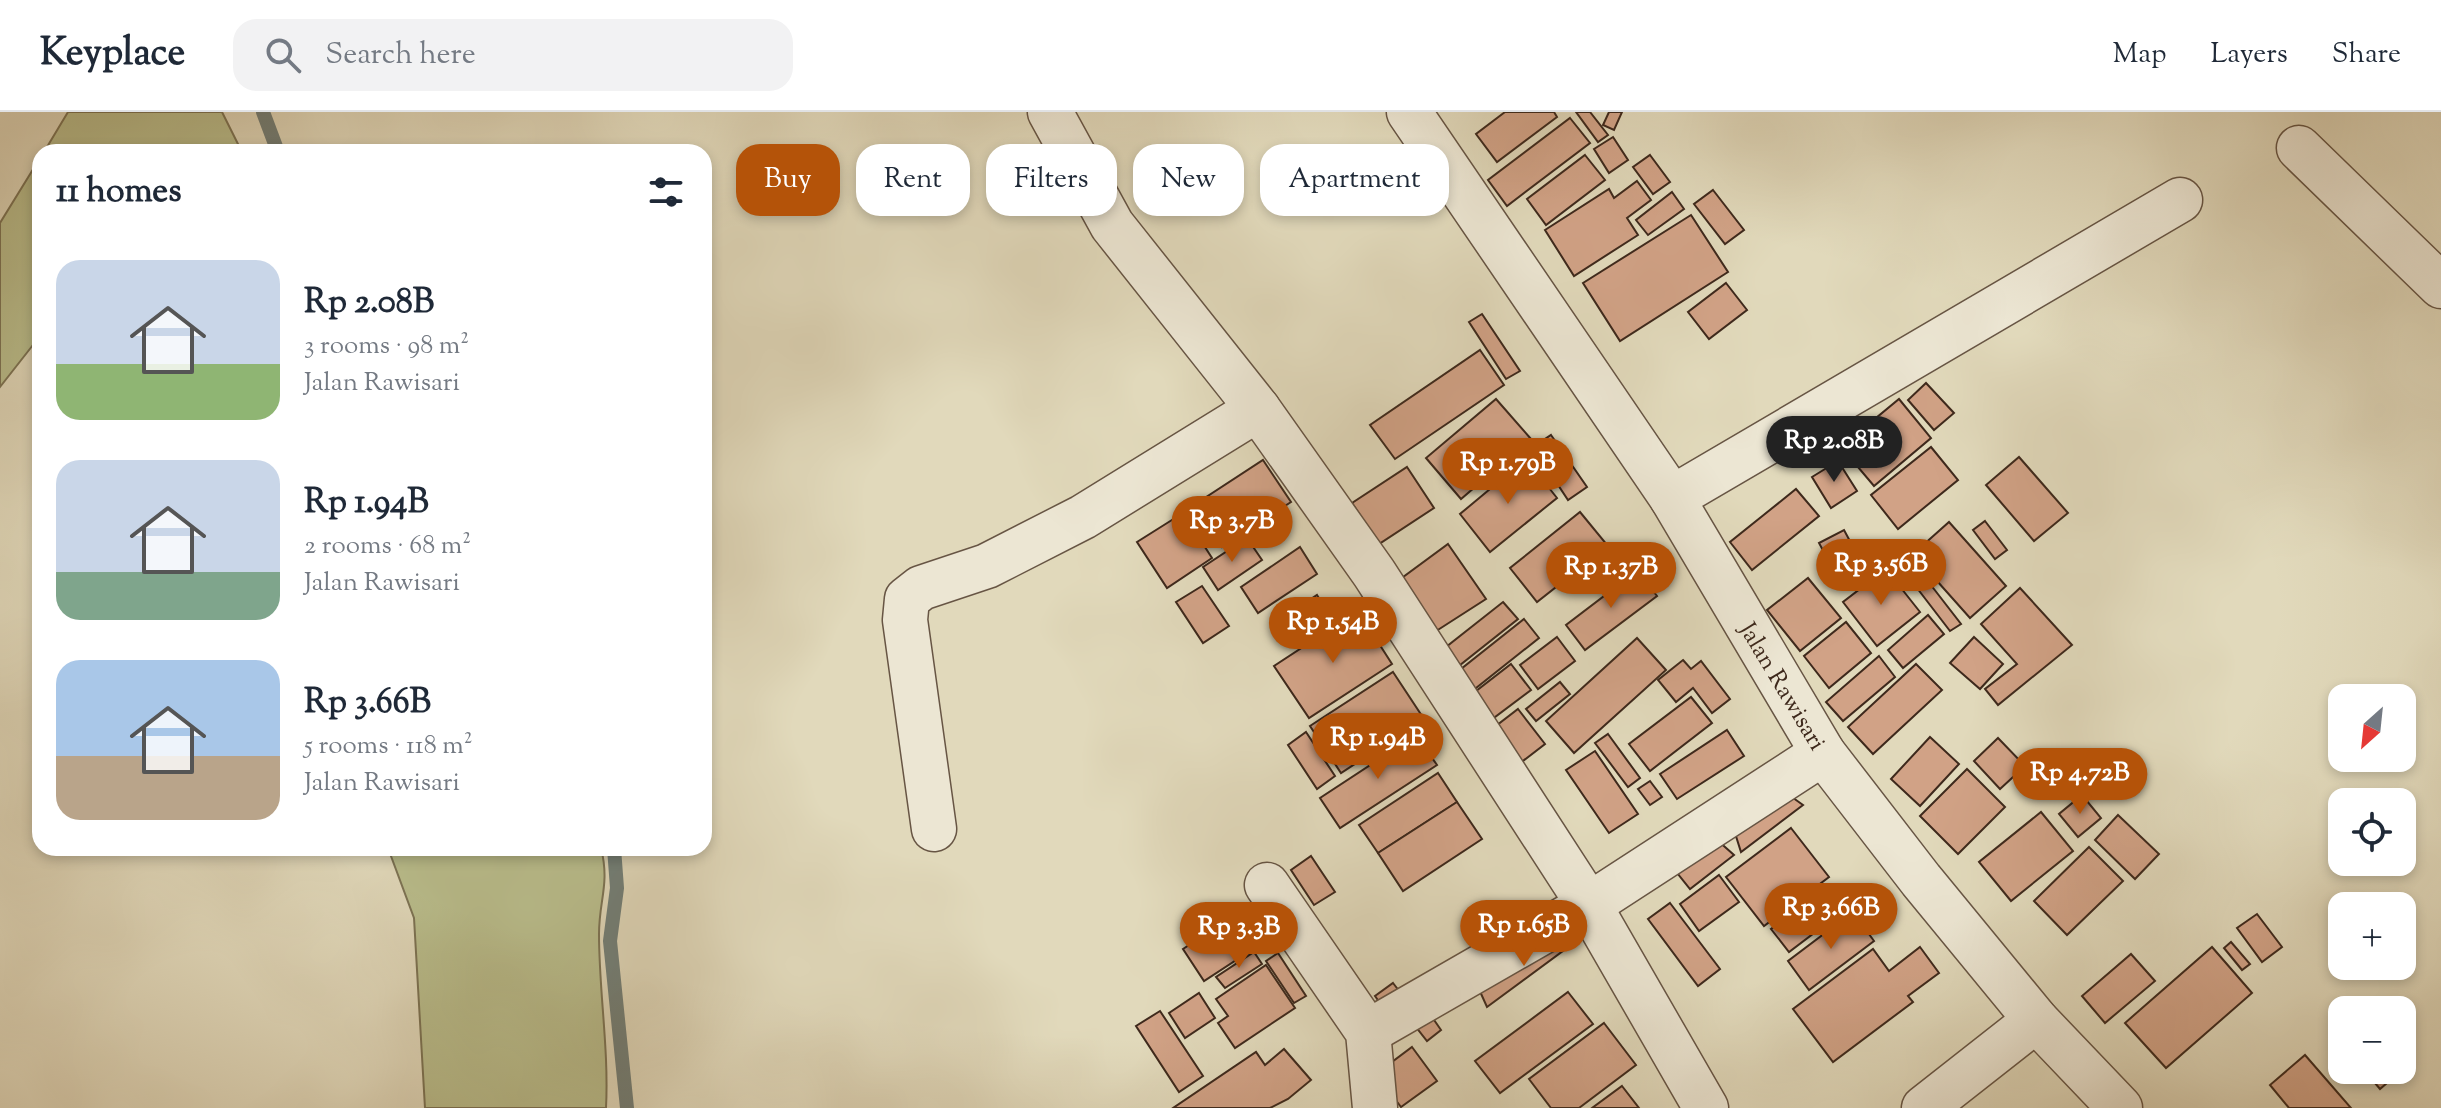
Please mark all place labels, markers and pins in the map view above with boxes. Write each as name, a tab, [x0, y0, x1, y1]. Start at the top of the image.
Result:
pin: Rp 2.08B	[1751, 416, 1917, 484]
pin: Rp 1.79B	[1425, 438, 1591, 506]
pin: Rp 3.7B	[1158, 496, 1306, 564]
pin: Rp 3.56B	[1798, 539, 1964, 607]
pin: Rp 1.37B	[1528, 542, 1694, 610]
pin: Rp 1.54B	[1250, 597, 1416, 665]
pin: Rp 1.94B	[1295, 713, 1461, 781]
pin: Rp 4.72B	[1997, 748, 2163, 816]
pin: Rp 3.66B	[1748, 883, 1914, 951]
pin: Rp 1.65B	[1441, 900, 1607, 968]
pin: Rp 3.3B	[1165, 902, 1313, 970]

